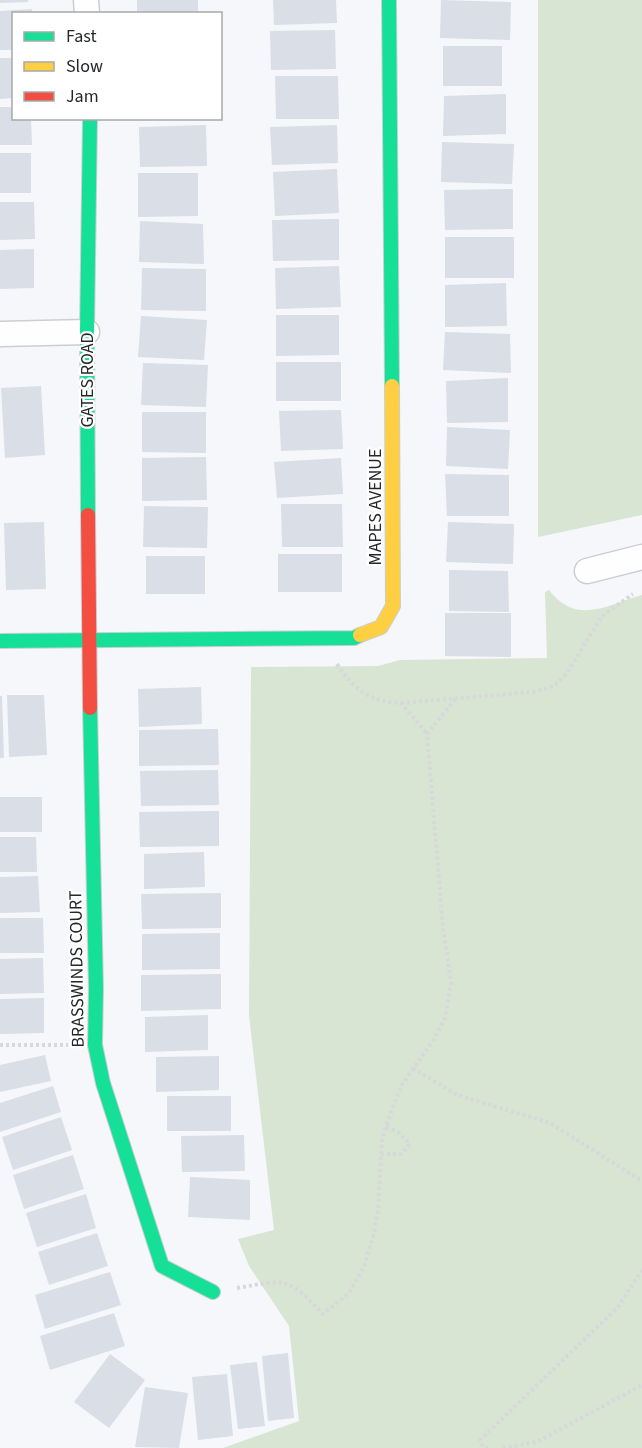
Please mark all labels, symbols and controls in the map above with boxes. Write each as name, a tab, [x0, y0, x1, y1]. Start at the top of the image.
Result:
legend	[12, 12, 222, 120]
text: Fast	[66, 24, 97, 49]
text: Slow	[66, 54, 103, 79]
text: Jam	[66, 84, 99, 109]
street label: GATES ROAD	[75, 332, 100, 428]
street label: MAPES AVENUE	[363, 449, 388, 565]
street label: BRASSWINDS COURT	[63, 890, 91, 1048]

